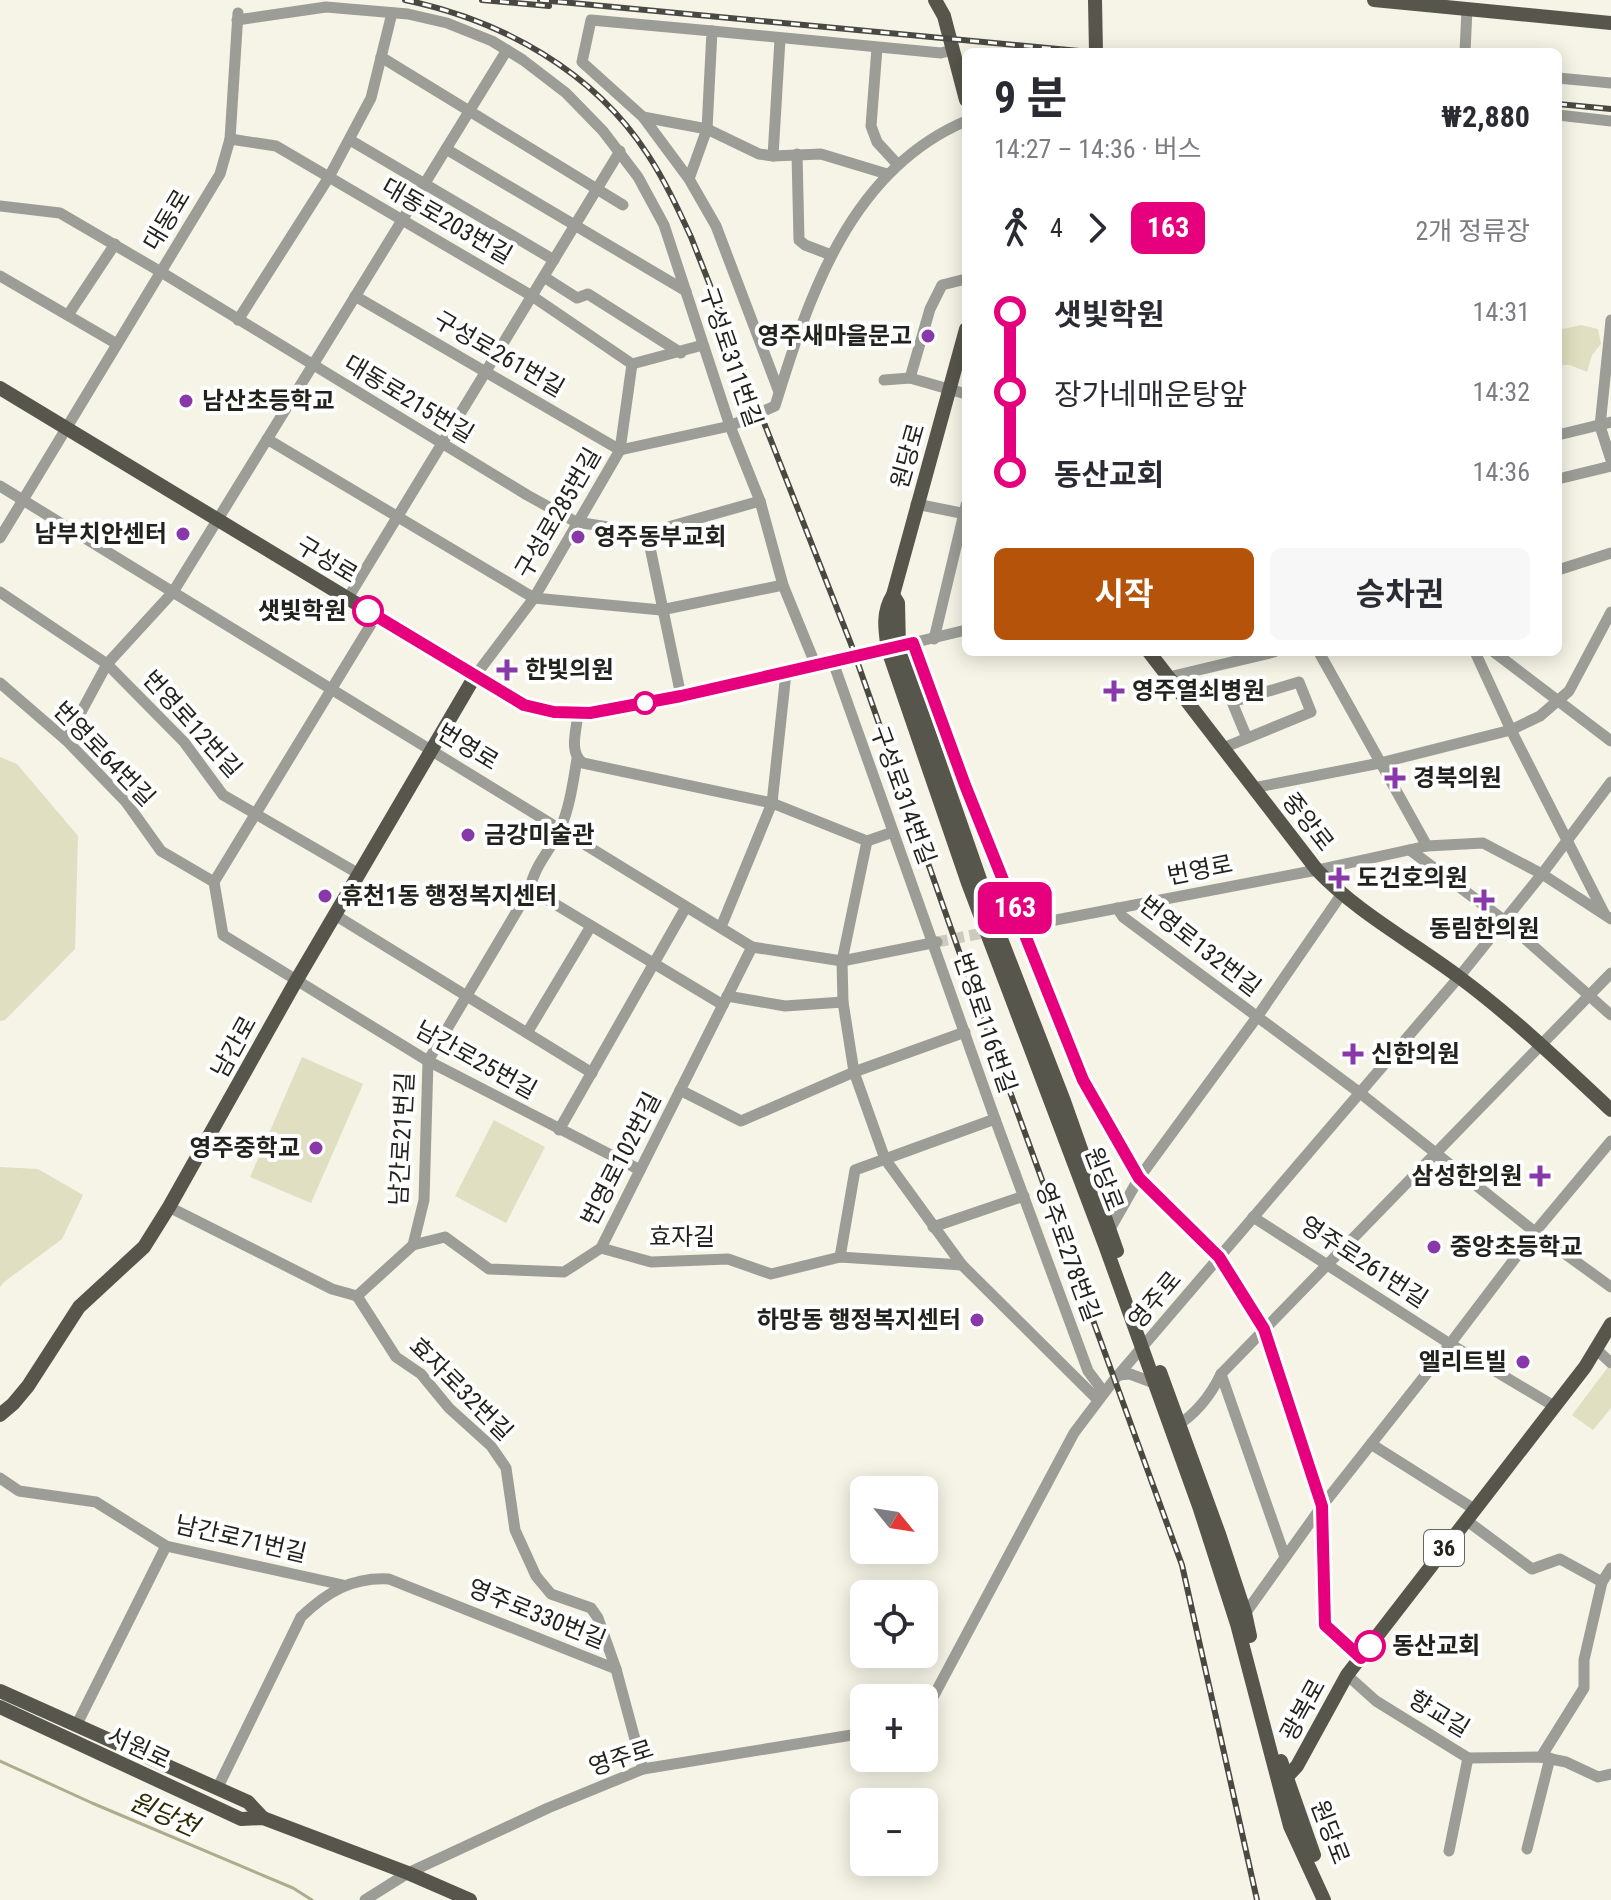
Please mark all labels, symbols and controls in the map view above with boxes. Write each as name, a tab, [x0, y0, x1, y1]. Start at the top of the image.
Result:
text: 9 분	[994, 72, 1067, 124]
text: ₩2,880	[1441, 99, 1530, 134]
text: 14:27 – 14:36 · 버스	[994, 134, 1202, 164]
street label: 대동로203번길	[377, 172, 517, 270]
street label: 대동로	[138, 184, 196, 256]
icon: walk	[994, 206, 1038, 250]
icon: forward	[1075, 206, 1119, 250]
text: 163	[1147, 211, 1189, 244]
text: 4	[1050, 213, 1063, 243]
text: 2개 정류장	[1416, 216, 1530, 246]
street label: 구성로311번길	[694, 283, 768, 431]
text: 샛빛학원	[1054, 297, 1164, 332]
text: 14:31	[1473, 297, 1530, 327]
street label: 구성로261번길	[429, 305, 569, 403]
place label: 영주새마을문고	[757, 322, 912, 350]
marker: 영주새마을문고	[919, 327, 937, 345]
street label: 대동로215번길	[339, 349, 479, 449]
text: 장가네매운탕앞	[1054, 377, 1247, 412]
text: 14:32	[1473, 377, 1530, 407]
place label: 남산초등학교	[202, 387, 334, 415]
marker: 남산초등학교	[177, 392, 195, 410]
street label: 원당로	[885, 420, 931, 492]
street label: 구성로285번길	[509, 443, 607, 583]
text: 동산교회	[1054, 457, 1164, 492]
text: 14:36	[1473, 457, 1530, 487]
place label: 남부치안센터	[35, 520, 167, 548]
place label: 영주동부교회	[594, 523, 726, 551]
marker: 남부치안센터	[174, 525, 192, 543]
marker: 영주동부교회	[569, 528, 587, 546]
street label: 구성로	[291, 531, 363, 589]
button: 시작	[994, 548, 1254, 640]
button: 승차권	[1270, 548, 1530, 640]
marker: 샛빛학원	[353, 596, 383, 626]
place label: 샛빛학원	[258, 597, 346, 625]
place label: 한빛의원	[525, 656, 613, 684]
marker: 한빛의원	[496, 659, 518, 681]
street label: 번영로12번길	[137, 665, 247, 783]
place label: 영주열쇠병원	[1132, 677, 1264, 705]
marker: 영주열쇠병원	[1103, 680, 1125, 702]
unlabelled marker	[634, 692, 656, 714]
street label: 번영로64번길	[47, 696, 161, 812]
street label: 번영로	[432, 718, 504, 776]
street label: 구성로314번길	[865, 722, 941, 868]
place label: 경북의원	[1413, 764, 1501, 792]
marker: 경북의원	[1384, 767, 1406, 789]
street label: 중앙로	[1277, 787, 1339, 857]
place label: 금강미술관	[484, 821, 594, 849]
marker: 금강미술관	[459, 826, 477, 844]
street label: 번영로	[1165, 850, 1235, 890]
place label: 도건호의원	[1357, 864, 1467, 892]
marker: 도건호의원	[1328, 867, 1350, 889]
place label: 휴천1동 행정복지센터	[341, 882, 557, 910]
line badge: 163	[969, 882, 1061, 934]
marker: 휴천1동 행정복지센터	[316, 887, 334, 905]
marker: 동림한의원	[1473, 889, 1495, 911]
street label: 번영로132번길	[1134, 890, 1266, 1002]
text: 163	[994, 891, 1036, 924]
place label: 동림한의원	[1429, 915, 1539, 943]
street label: 번영로116번길	[948, 949, 1022, 1097]
street label: 남간로	[206, 1011, 262, 1083]
street label: 남간로25번길	[411, 1015, 541, 1105]
place label: 신한의원	[1371, 1040, 1459, 1068]
marker: 신한의원	[1342, 1043, 1364, 1065]
street label: 남간로21번길	[385, 1071, 419, 1207]
street label: 번영로102번길	[575, 1088, 667, 1230]
place label: 영주중학교	[190, 1134, 300, 1162]
marker: 영주중학교	[307, 1139, 325, 1157]
street label: 원당로	[1079, 1143, 1129, 1215]
place label: 삼성한의원	[1412, 1162, 1522, 1190]
marker: 삼성한의원	[1529, 1165, 1551, 1187]
street label: 영주로278번길	[1030, 1179, 1106, 1325]
street label: 영주로261번길	[1295, 1211, 1433, 1313]
street label: 효자길	[649, 1223, 715, 1251]
place label: 중앙초등학교	[1450, 1233, 1582, 1261]
marker: 중앙초등학교	[1425, 1238, 1443, 1256]
street label: 영주로	[1123, 1266, 1187, 1334]
place label: 하망동 행정복지센터	[757, 1306, 961, 1334]
marker: 하망동 행정복지센터	[968, 1311, 986, 1329]
street label: 효자로32번길	[404, 1332, 518, 1446]
place label: 엘리트빌	[1419, 1348, 1507, 1376]
marker: 엘리트빌	[1514, 1353, 1532, 1371]
north arrow	[850, 1476, 938, 1564]
map controls	[850, 1476, 938, 1876]
street label: 남간로71번길	[173, 1510, 309, 1568]
road number: 36	[1424, 1530, 1464, 1566]
street label: 영주로330번길	[464, 1574, 610, 1654]
button: locate	[850, 1580, 938, 1668]
marker: 동산교회	[1355, 1631, 1385, 1661]
place label: 동산교회	[1392, 1632, 1480, 1660]
street label: 광복로	[1275, 1674, 1331, 1746]
button: +	[850, 1684, 938, 1772]
street label: 향교길	[1403, 1685, 1475, 1743]
street label: 서원로	[103, 1721, 175, 1775]
street label: 영주로	[585, 1734, 657, 1782]
water label: 원당천	[125, 1786, 206, 1844]
button: −	[850, 1788, 938, 1876]
street label: 원당로	[1305, 1796, 1355, 1868]

